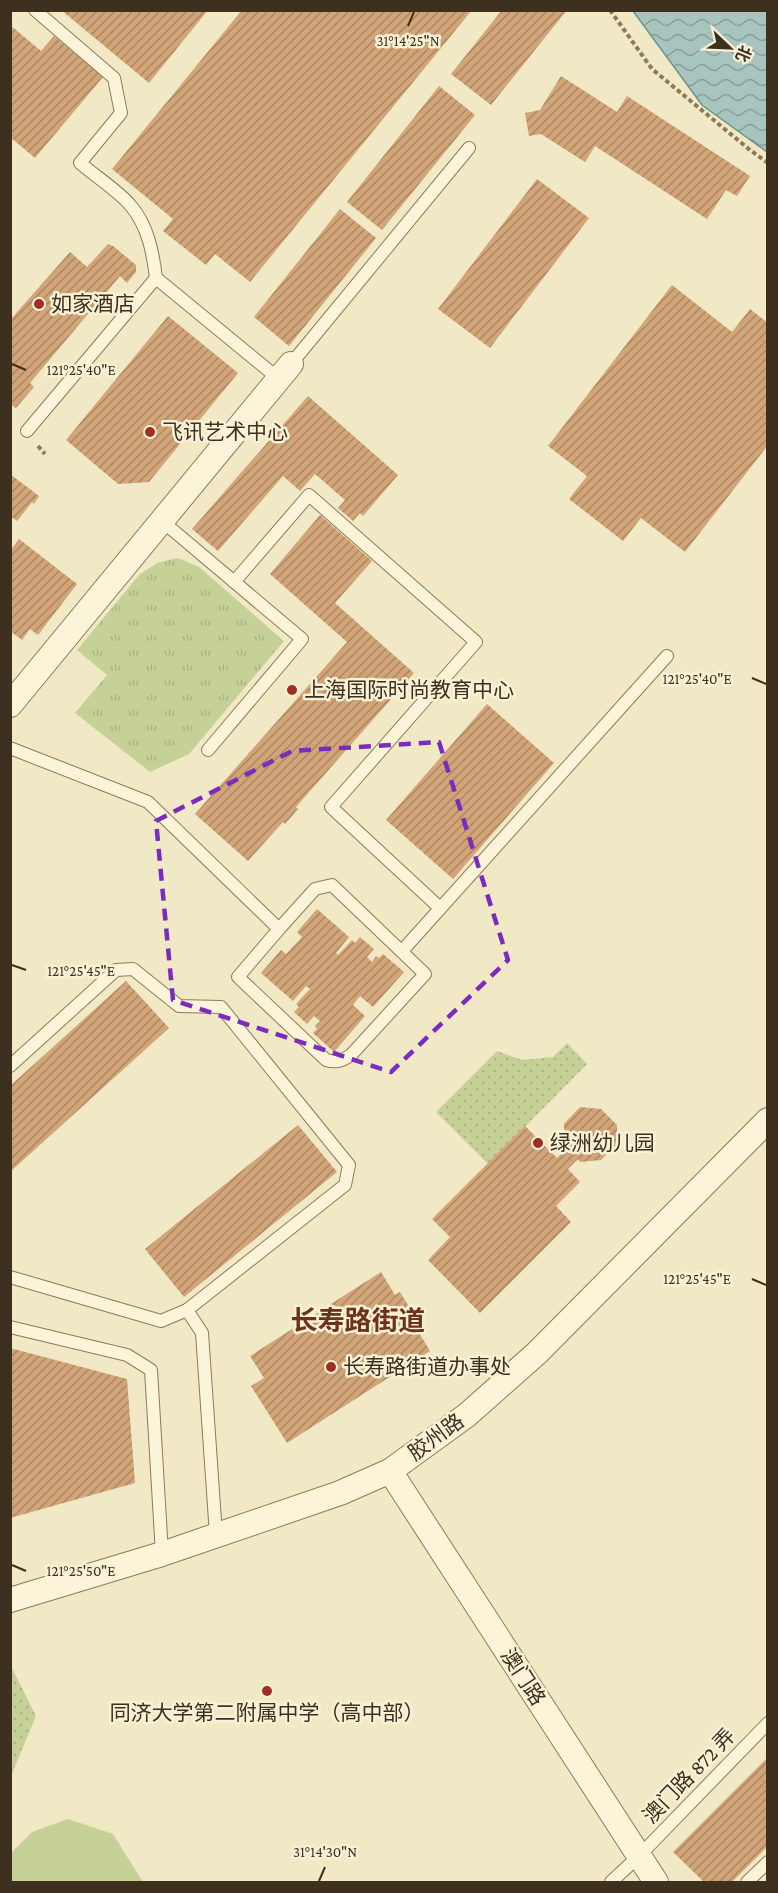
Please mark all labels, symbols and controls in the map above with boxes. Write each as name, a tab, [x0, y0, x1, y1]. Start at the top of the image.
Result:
north arrow	[700, 18, 760, 78]
text: 31°14'25"N	[376, 33, 440, 49]
text: 北	[732, 43, 754, 64]
place label: 如家酒店	[51, 292, 135, 316]
marker: 如家酒店	[32, 297, 46, 311]
text: 121°25'40"E	[46, 362, 116, 378]
place label: 飞讯艺术中心	[162, 420, 288, 444]
marker: 飞讯艺术中心	[143, 425, 157, 439]
text: 121°25'40"E	[662, 671, 732, 687]
place label: 上海国际时尚教育中心	[304, 678, 514, 702]
marker: 上海国际时尚教育中心	[285, 683, 299, 697]
text: 121°25'45"E	[47, 963, 115, 979]
place label: 绿洲幼儿园	[550, 1131, 655, 1155]
marker: 绿洲幼儿园	[531, 1136, 545, 1150]
text: 121°25'45"E	[663, 1271, 731, 1287]
district label: 长寿路街道	[291, 1306, 426, 1336]
place label: 长寿路街道办事处	[343, 1355, 511, 1379]
marker: 长寿路街道办事处	[324, 1360, 338, 1374]
street label: 胶州路	[403, 1409, 469, 1465]
text: 121°25'50"E	[47, 1563, 115, 1579]
street label: 澳门路	[496, 1644, 550, 1710]
marker: 同济大学第二附属中学（高中部）	[260, 1684, 274, 1698]
place label: 同济大学第二附属中学（高中部）	[110, 1701, 425, 1725]
street label: 澳门路 872 弄	[638, 1724, 740, 1828]
text: 31°14'30"N	[293, 1844, 357, 1860]

